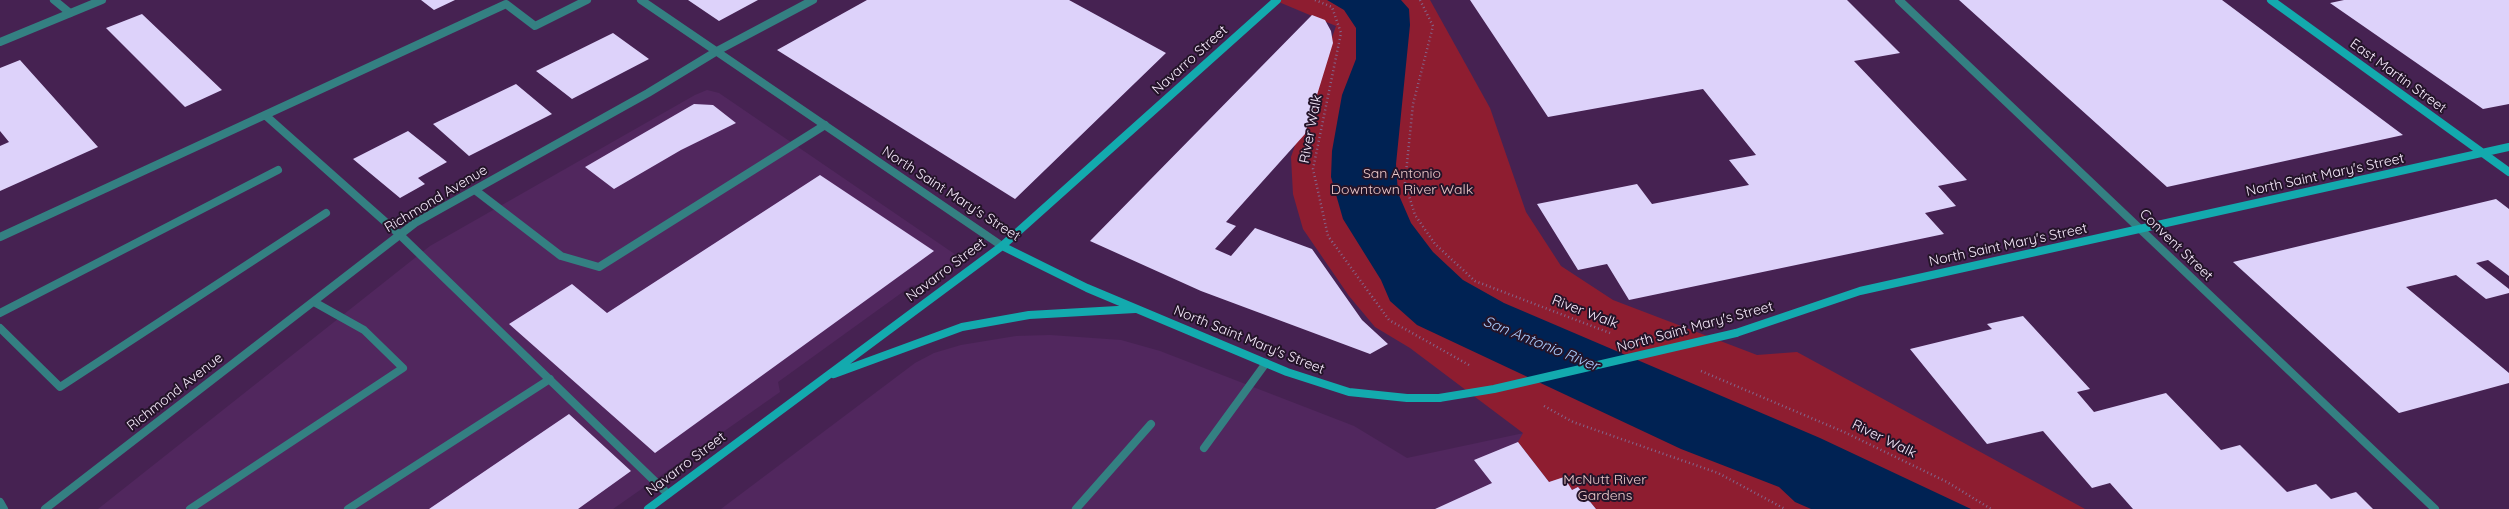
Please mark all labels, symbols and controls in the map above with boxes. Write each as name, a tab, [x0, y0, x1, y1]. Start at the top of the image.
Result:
street label: Navarro Street	[1149, 22, 1231, 98]
street label: East Martin Street	[2347, 35, 2449, 117]
street label: River Walk	[1296, 93, 1326, 165]
street label: North Saint Mary's Street	[879, 143, 1023, 245]
street label: North Saint Mary's Street	[2244, 150, 2406, 200]
street label: Richmond Avenue	[381, 162, 491, 236]
park label: San Antonio Downtown River Walk	[1331, 166, 1473, 198]
street label: Convent Street	[2136, 206, 2216, 284]
street label: North Saint Mary's Street	[1927, 220, 2089, 270]
street label: Navarro Street	[903, 235, 989, 305]
street label: River Walk	[1550, 292, 1620, 332]
street label: North Saint Mary's Street	[1615, 298, 1775, 356]
street label: North Saint Mary's Street	[1171, 302, 1327, 378]
water label: San Antonio River	[1481, 313, 1601, 375]
street label: Richmond Avenue	[124, 349, 226, 435]
street label: River Walk	[1849, 416, 1919, 462]
street label: Navarro Street	[643, 429, 729, 499]
park label: McNutt River Gardens	[1563, 472, 1647, 504]

